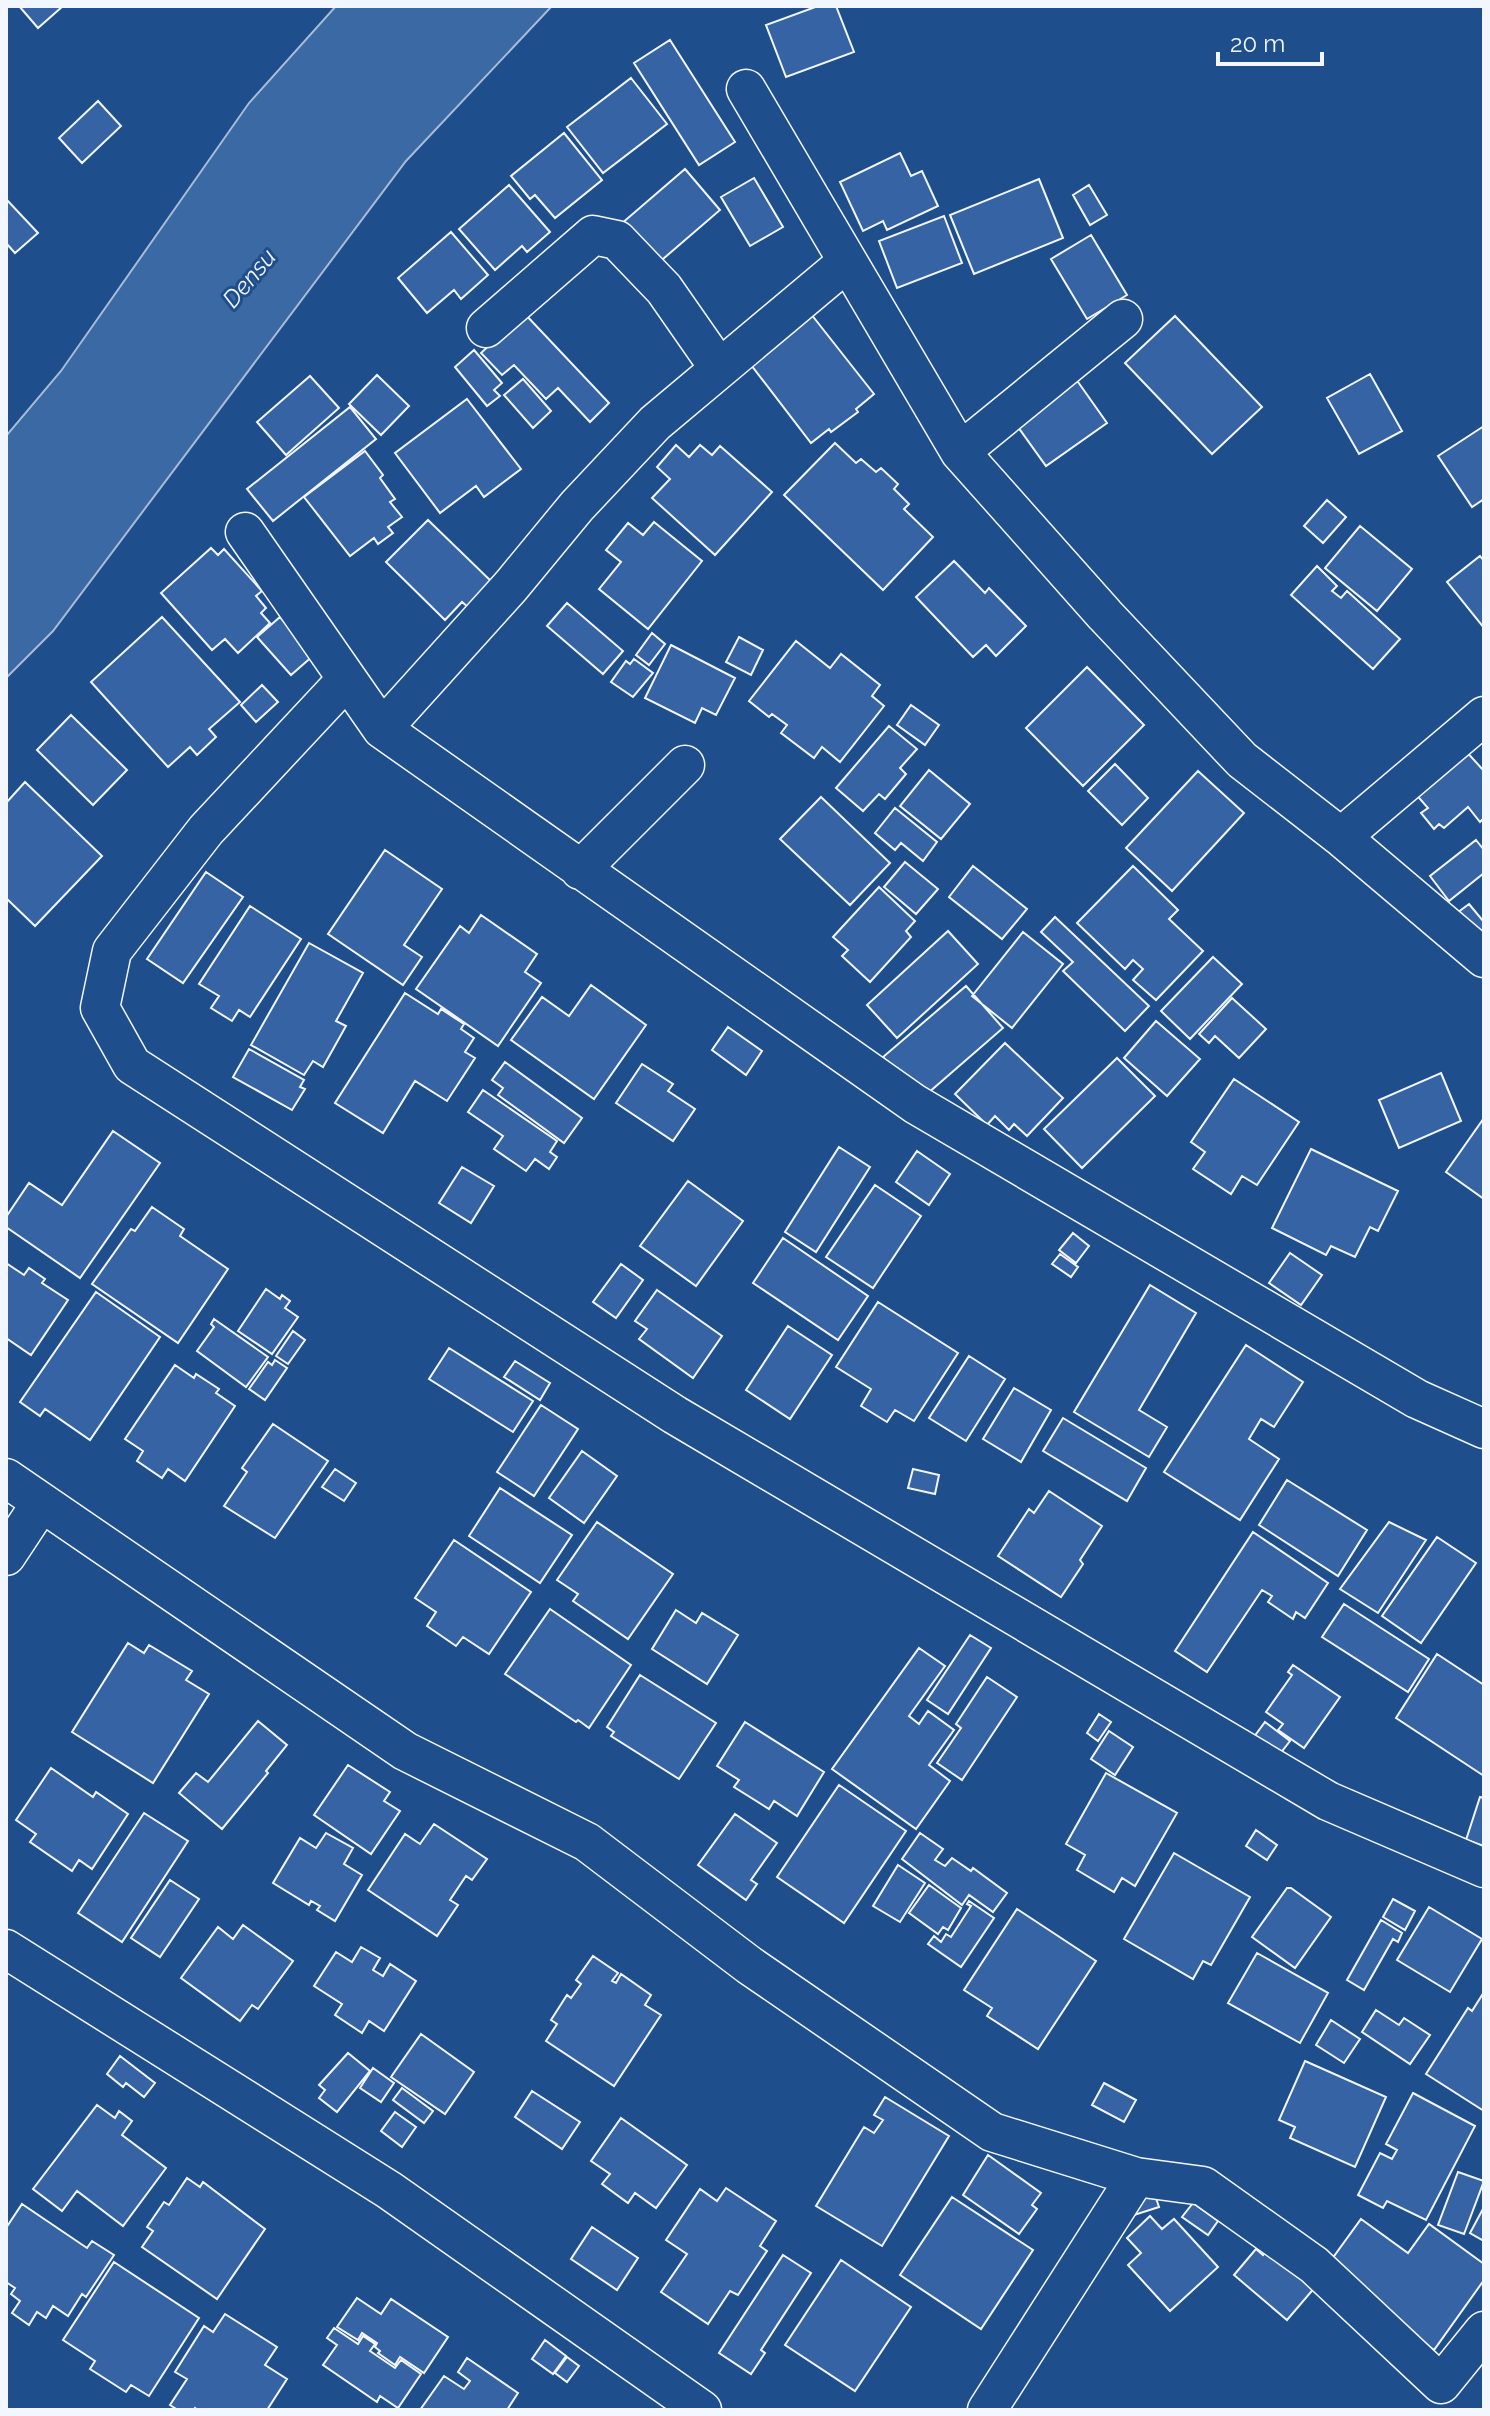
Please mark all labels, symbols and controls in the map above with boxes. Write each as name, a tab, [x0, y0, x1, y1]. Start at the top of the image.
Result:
scale bar	[1218, 16, 1322, 66]
text: 20 m	[1230, 29, 1285, 58]
water label: Densu	[216, 243, 282, 313]

